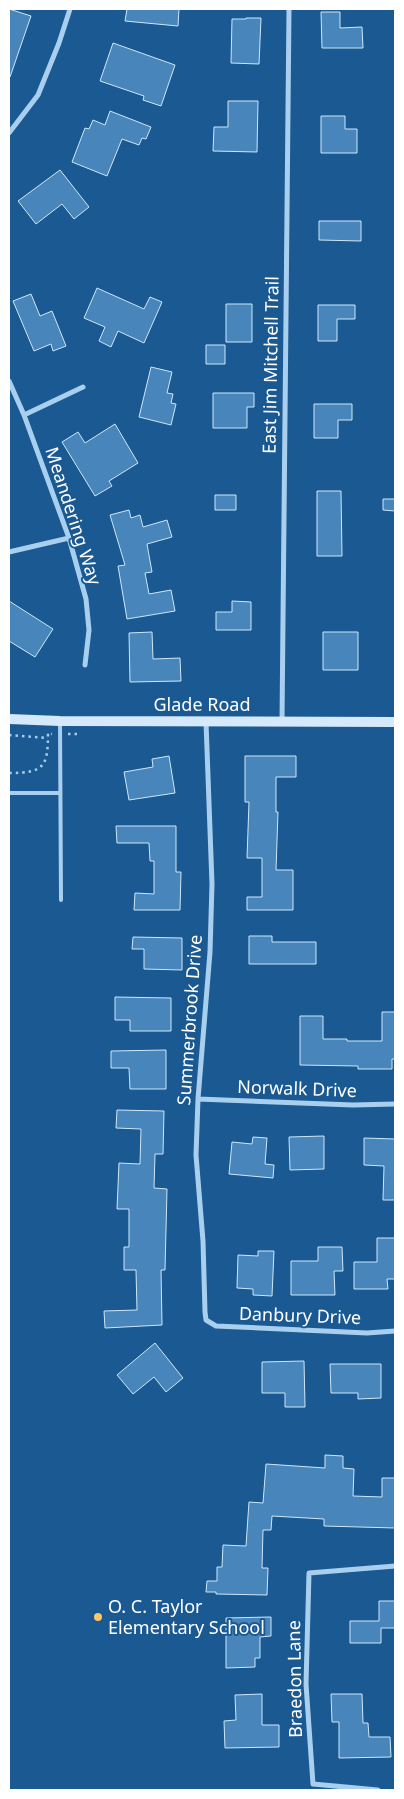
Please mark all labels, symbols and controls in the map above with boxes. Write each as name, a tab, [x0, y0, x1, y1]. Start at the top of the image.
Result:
street label: East Jim Mitchell Trail	[256, 276, 284, 454]
street label: Meandering Way	[40, 444, 108, 588]
street label: Glade Road	[153, 692, 251, 716]
street label: Summerbrook Drive	[171, 934, 207, 1106]
street label: Norwalk Drive	[237, 1074, 357, 1102]
street label: Danbury Drive	[238, 1301, 362, 1329]
place label: O. C. Taylor Elementary School	[108, 1594, 265, 1639]
marker: O. C. Taylor Elementary School	[92, 1611, 104, 1623]
street label: Braedon Lane	[281, 1620, 307, 1738]

